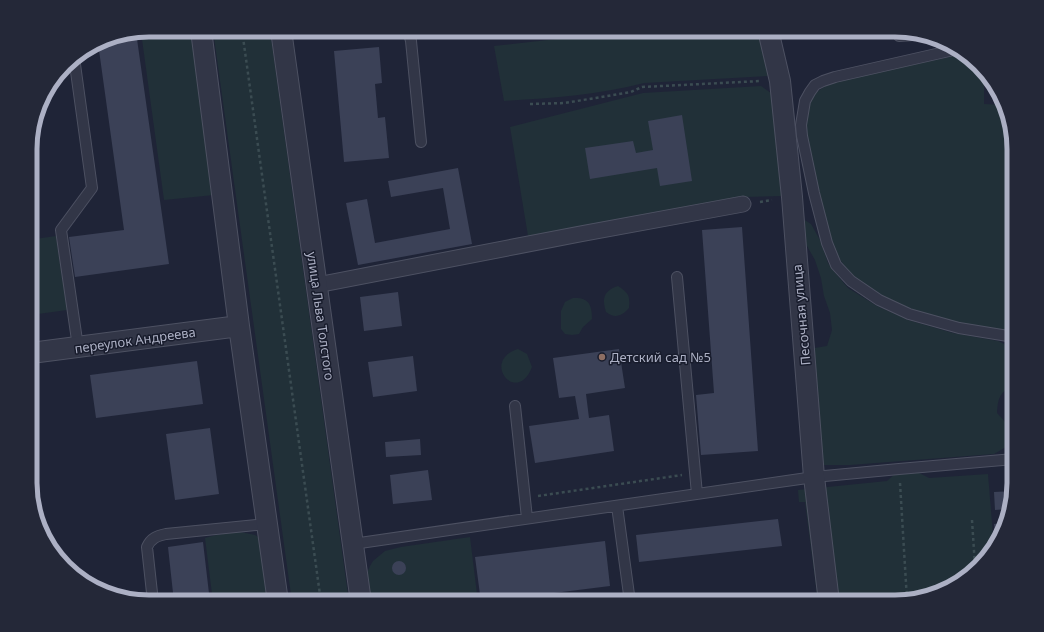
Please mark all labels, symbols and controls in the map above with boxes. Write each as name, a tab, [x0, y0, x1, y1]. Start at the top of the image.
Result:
street label: улица Льва Толстого	[303, 251, 339, 382]
street label: Песочная улица	[788, 264, 814, 366]
street label: переулок Андреева	[73, 323, 197, 357]
place label: Детский сад №5	[610, 348, 711, 366]
marker: Детский сад №5	[597, 352, 607, 362]

